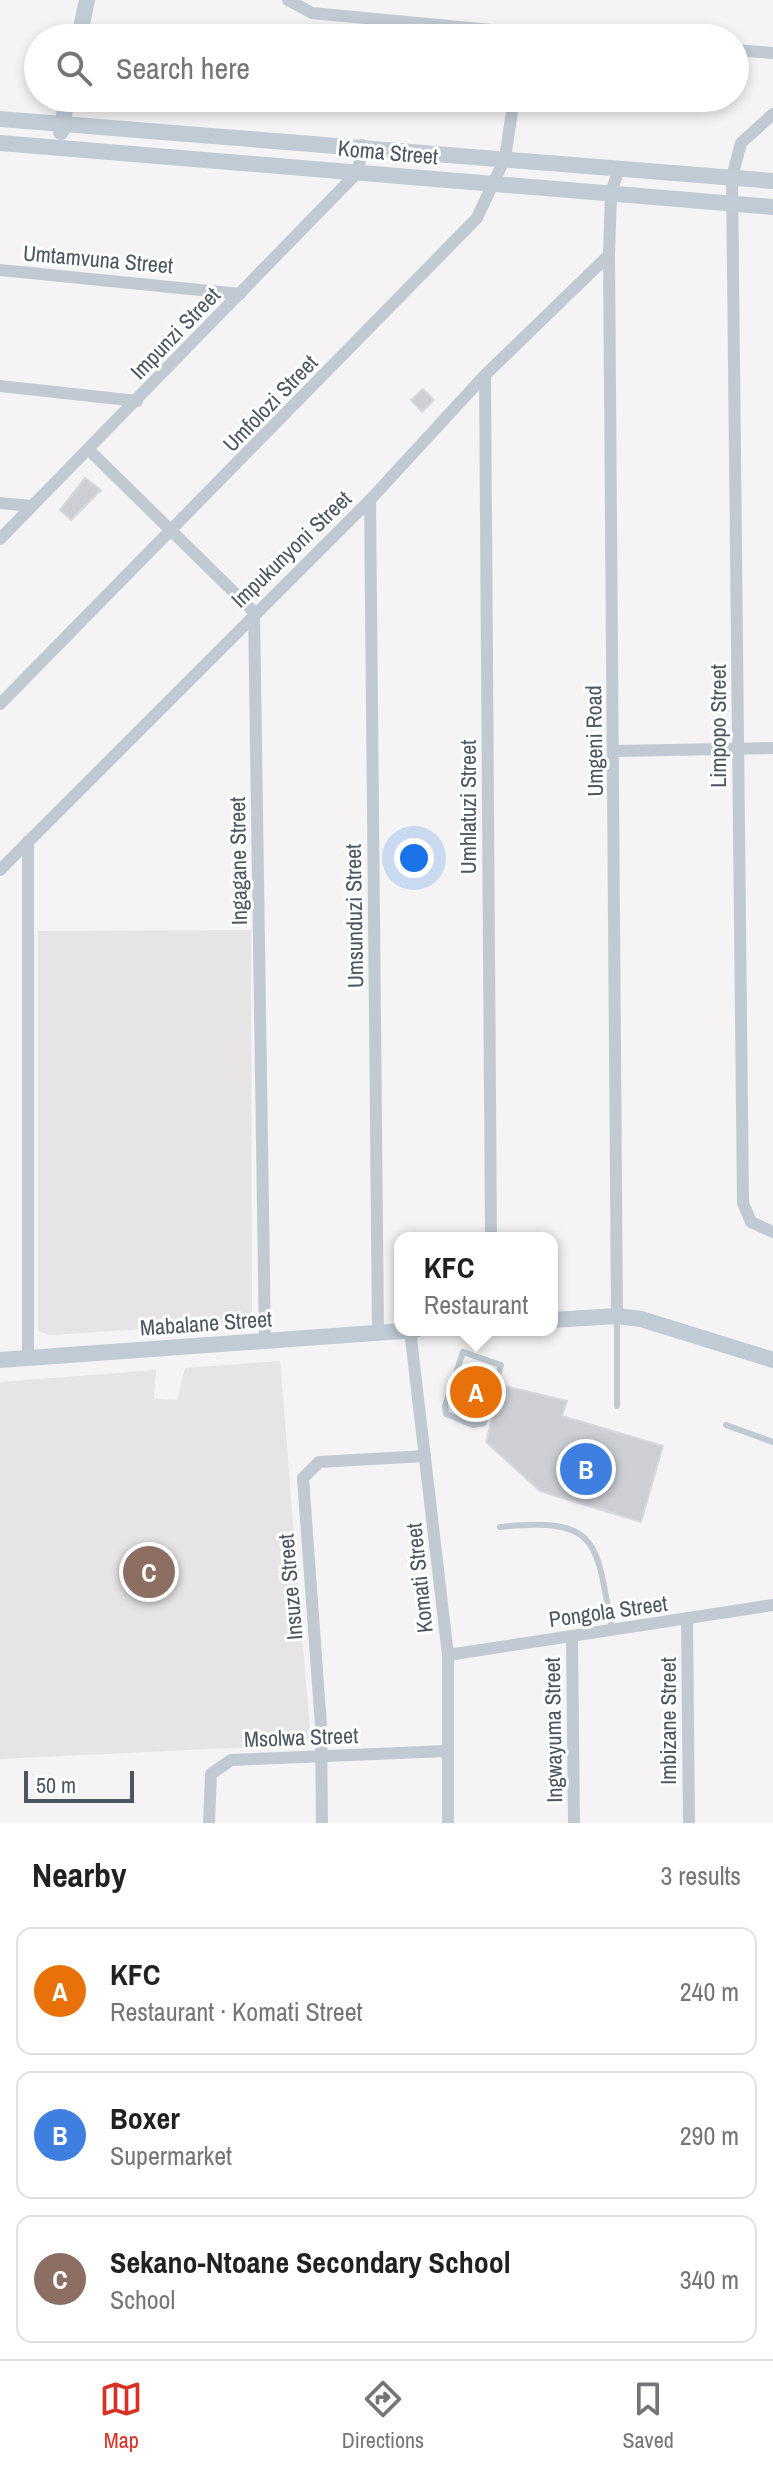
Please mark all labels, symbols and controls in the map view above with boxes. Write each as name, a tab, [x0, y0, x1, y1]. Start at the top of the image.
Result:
search box	[24, 24, 749, 112]
icon: search	[52, 46, 96, 90]
text: Search here	[116, 48, 250, 88]
street label: Koma Street	[337, 133, 439, 171]
street label: Umtamvuna Street	[22, 238, 174, 280]
street label: Impunzi Street	[123, 280, 227, 386]
street label: Umfolozi Street	[216, 348, 324, 458]
street label: Impukunyoni Street	[224, 484, 358, 614]
street label: Limpopo Street	[703, 664, 733, 788]
street label: Umgeni Road	[578, 685, 610, 797]
street label: Umhlatuzi Street	[453, 740, 483, 874]
street label: Ingagane Street	[222, 797, 254, 925]
your location	[394, 838, 434, 878]
street label: Umsunduzi Street	[338, 844, 370, 988]
popup	[394, 1232, 558, 1336]
text: KFC	[424, 1247, 474, 1287]
text: Restaurant	[424, 1287, 528, 1322]
street label: Mabalane Street	[139, 1303, 273, 1343]
pin: A	[450, 1362, 502, 1422]
pin: B	[560, 1439, 612, 1499]
street label: Komati Street	[398, 1522, 440, 1634]
street label: Insuze Street	[270, 1533, 310, 1641]
pin: C	[123, 1542, 175, 1602]
street label: Pongola Street	[547, 1588, 669, 1634]
street label: Ingwayuma Street	[537, 1657, 569, 1803]
street label: Imbizane Street	[653, 1657, 683, 1785]
street label: Msolwa Street	[243, 1720, 359, 1754]
scale bar	[24, 1767, 134, 1803]
text: 50 m	[36, 1770, 76, 1800]
text: Nearby	[32, 1852, 127, 1898]
text: 3 results	[660, 1858, 741, 1893]
text: KFC	[110, 1954, 161, 1994]
text: A	[52, 1974, 68, 2009]
text: 240 m	[680, 1974, 739, 2009]
text: Restaurant · Komati Street	[110, 1994, 362, 2029]
text: Boxer	[110, 2098, 180, 2138]
text: B	[52, 2118, 68, 2153]
text: 290 m	[680, 2118, 739, 2153]
text: Supermarket	[110, 2138, 232, 2173]
text: Sekano-Ntoane Secondary School	[110, 2242, 511, 2282]
text: C	[52, 2262, 68, 2297]
text: 340 m	[680, 2262, 739, 2297]
text: School	[110, 2282, 175, 2317]
tab: Map	[99, 2377, 143, 2455]
tab: Directions	[342, 2377, 424, 2455]
tab: Saved	[623, 2377, 674, 2455]

